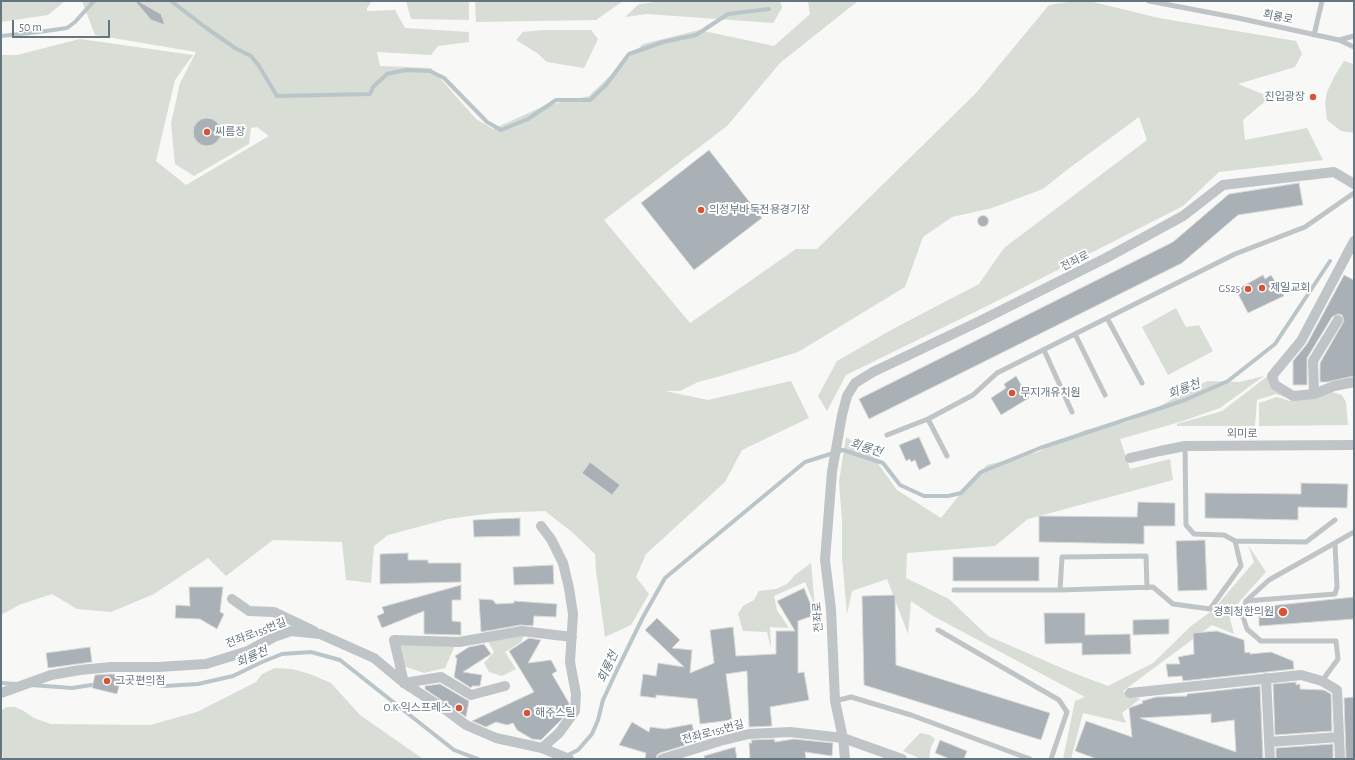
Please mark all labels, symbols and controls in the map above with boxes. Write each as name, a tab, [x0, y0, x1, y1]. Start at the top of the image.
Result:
street label: 회룡로	[1262, 7, 1294, 27]
scale bar	[14, 12, 112, 38]
text: 50 m	[19, 21, 42, 33]
place label: 진입광장	[1265, 90, 1305, 104]
marker: 진입광장	[1308, 92, 1318, 102]
place label: 씨름장	[215, 125, 245, 139]
marker: 씨름장	[202, 127, 212, 137]
place label: 의정부바둑전용경기장	[709, 203, 810, 217]
marker: 의정부바둑전용경기장	[696, 205, 706, 215]
street label: 전좌로	[1058, 248, 1092, 274]
place label: 제일교회	[1270, 281, 1310, 295]
place label: GS25	[1219, 282, 1240, 296]
marker: 제일교회	[1257, 283, 1267, 293]
marker: GS25	[1243, 284, 1253, 294]
water label: 회룡천	[1166, 376, 1202, 402]
place label: 무지개유치원	[1020, 386, 1081, 400]
marker: 무지개유치원	[1007, 388, 1017, 398]
street label: 외미로	[1227, 427, 1257, 441]
water label: 회룡천	[848, 436, 884, 460]
street label: 전좌로	[810, 601, 826, 633]
place label: 경희청한의원	[1213, 605, 1274, 619]
marker: 경희청한의원	[1277, 606, 1289, 618]
street label: 전좌로155번길	[224, 615, 288, 651]
water label: 회룡천	[234, 644, 270, 670]
water label: 회룡천	[595, 649, 621, 685]
place label: 그곳편의점	[115, 674, 166, 688]
marker: 그곳편의점	[102, 676, 112, 686]
place label: O.K 익스프레스	[384, 701, 451, 715]
marker: O.K 익스프레스	[454, 703, 464, 713]
place label: 해주스틸	[535, 706, 575, 720]
marker: 해주스틸	[522, 708, 532, 718]
street label: 전좌로155번길	[681, 717, 745, 747]

